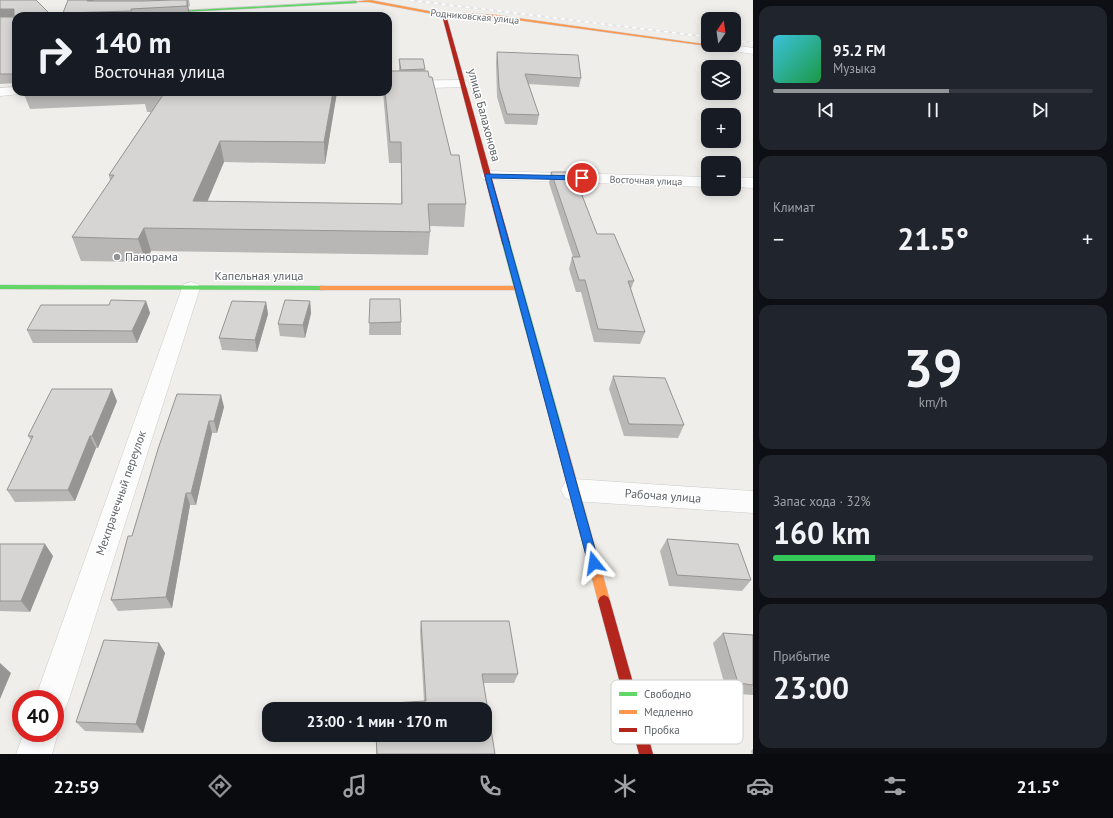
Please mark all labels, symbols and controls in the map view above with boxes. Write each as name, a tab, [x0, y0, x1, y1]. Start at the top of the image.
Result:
street label: Родниковская улица	[430, 6, 520, 27]
north arrow	[701, 12, 741, 52]
map controls	[701, 12, 741, 196]
text: 140 m	[94, 24, 171, 61]
icon: right	[28, 28, 80, 80]
text: 95.2 FM	[833, 41, 886, 60]
text: Восточная улица	[94, 60, 225, 83]
button: layers	[701, 60, 741, 100]
text: Музыка	[833, 60, 876, 77]
street label: улица Балахонова	[465, 67, 504, 163]
icon: previous	[815, 99, 837, 121]
icon: pause	[922, 99, 944, 121]
icon: next	[1029, 99, 1051, 121]
button: +	[701, 108, 741, 148]
button: −	[701, 156, 741, 196]
pin	[565, 161, 599, 195]
icon: arrive	[571, 167, 593, 189]
street label: Восточная улица	[609, 173, 683, 188]
text: Климат	[773, 199, 815, 216]
text: 21.5°	[897, 219, 969, 258]
text: −	[773, 225, 784, 253]
text: +	[1082, 225, 1093, 253]
place label: Панорама	[125, 249, 178, 264]
marker: Панорама	[112, 252, 122, 262]
street label: Капельная улица	[214, 268, 304, 283]
text: 39	[904, 334, 962, 401]
text: km/h	[919, 394, 947, 411]
street label: Мехпрачечный переулок	[92, 428, 149, 557]
street label: Рабочая улица	[624, 485, 702, 506]
text: Запас хода · 32%	[773, 493, 871, 510]
text: 160 km	[773, 513, 871, 552]
position arrow	[573, 542, 615, 584]
text: Прибытие	[773, 648, 830, 665]
text: 23:00	[773, 668, 849, 707]
legend	[611, 680, 743, 744]
text: Свободно	[644, 687, 691, 701]
speed limit sign: 40	[12, 690, 64, 742]
text: Медленно	[644, 705, 693, 719]
text: 23:00 · 1 мин · 170 m	[307, 712, 447, 731]
text: Пробка	[644, 723, 680, 737]
icon: directions	[206, 772, 234, 800]
icon: music	[341, 772, 369, 800]
icon: phone	[476, 772, 504, 800]
icon: climate	[611, 772, 639, 800]
icon: car	[746, 772, 774, 800]
icon: filters	[881, 772, 909, 800]
text: 22:59	[54, 775, 99, 798]
text: 21.5°	[1017, 775, 1059, 798]

